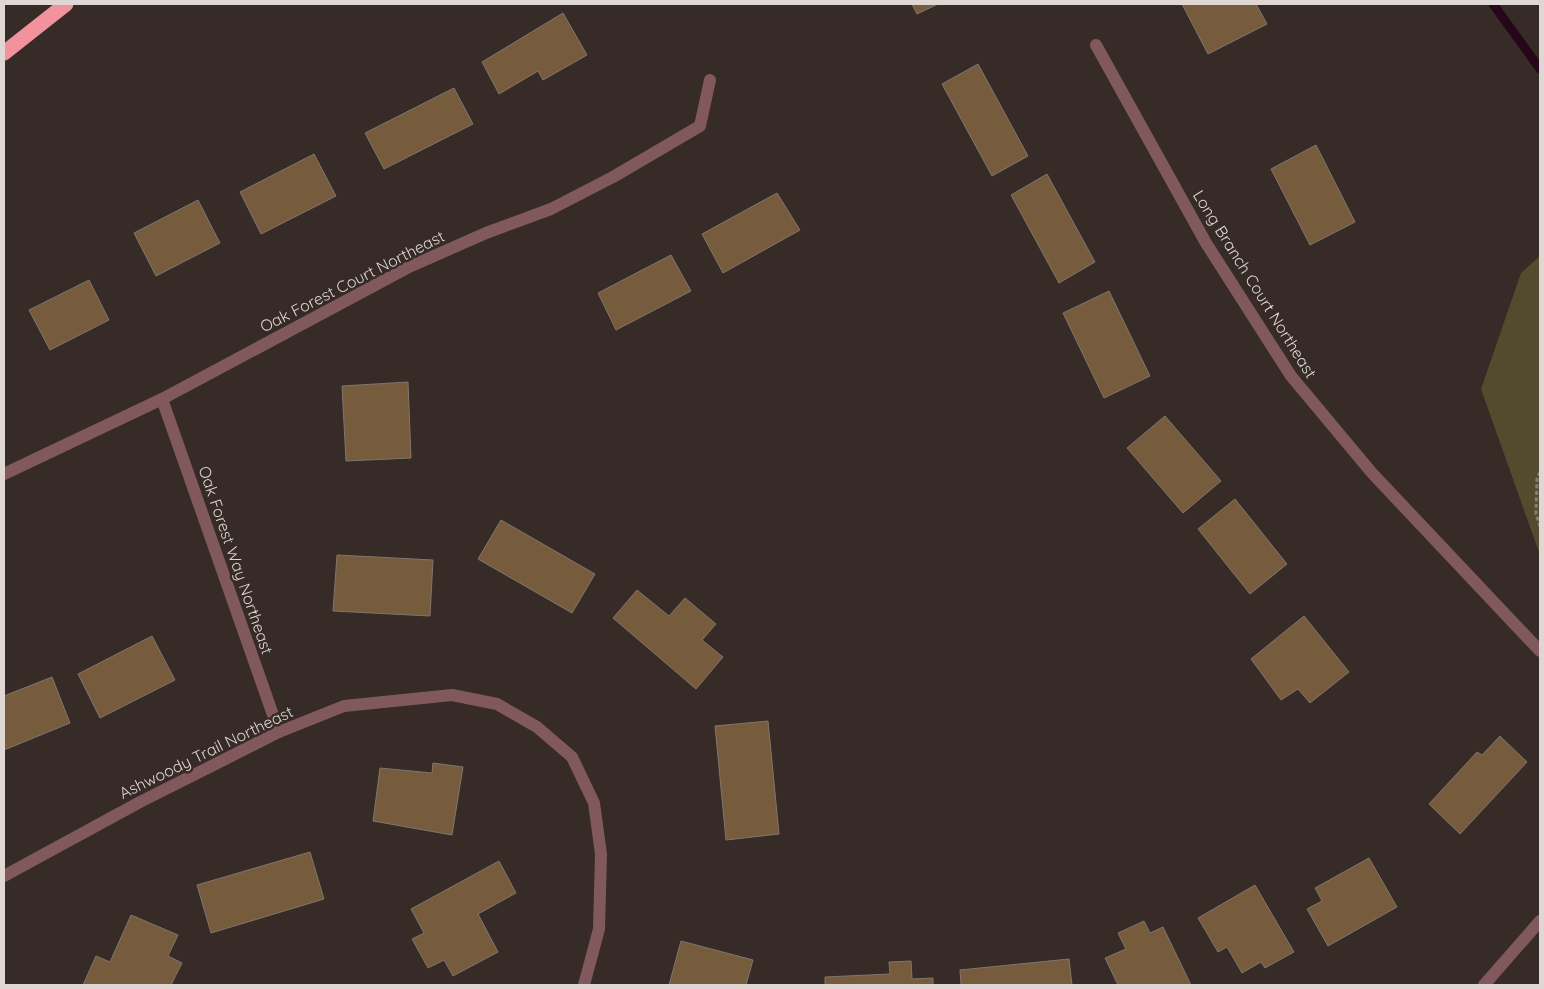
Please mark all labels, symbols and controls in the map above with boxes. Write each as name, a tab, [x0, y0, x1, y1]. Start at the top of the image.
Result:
street label: Long Branch Court Northeast	[1189, 186, 1321, 382]
street label: Oak Forest Court Northeast	[256, 226, 448, 336]
street label: Oak Forest Way Northeast	[194, 463, 278, 657]
street label: Ashwoody Trail Northeast	[116, 701, 296, 803]

